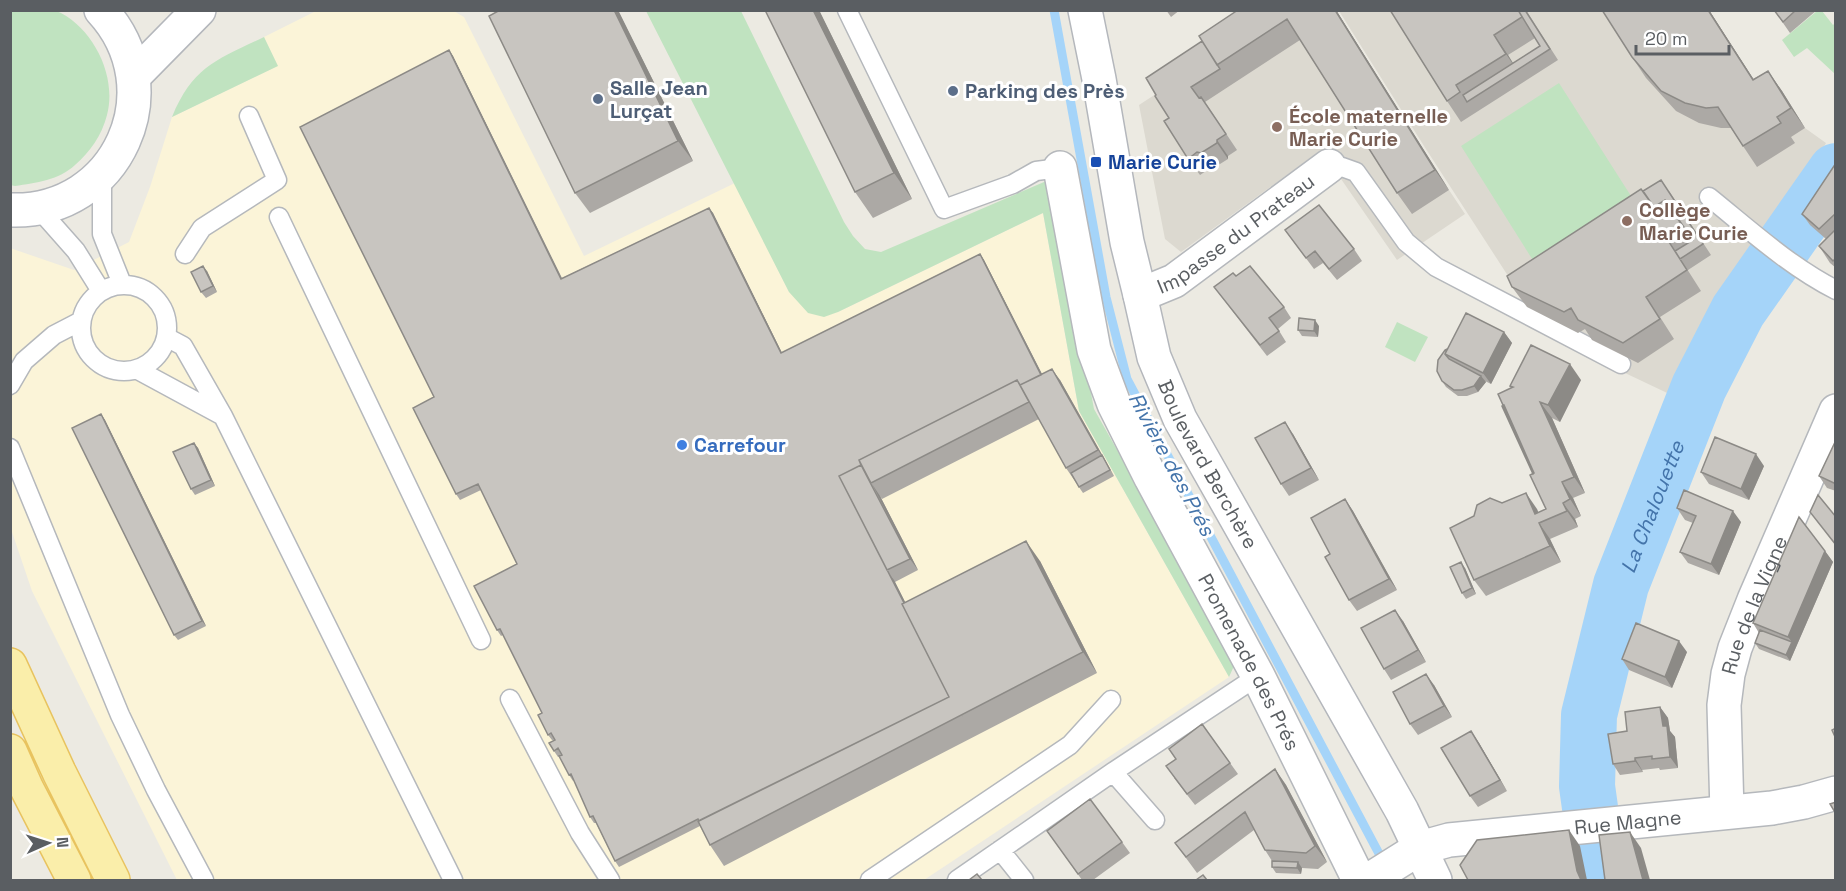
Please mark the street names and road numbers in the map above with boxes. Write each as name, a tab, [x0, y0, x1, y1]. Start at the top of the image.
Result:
street label: Impasse du Prateau	[1153, 168, 1320, 300]
street label: Boulevard Berchère	[1152, 376, 1264, 554]
street label: Rue de la Vigne	[1715, 532, 1793, 677]
street label: Promenade des Prés	[1192, 569, 1306, 755]
street label: Rue Magne	[1573, 804, 1683, 841]

